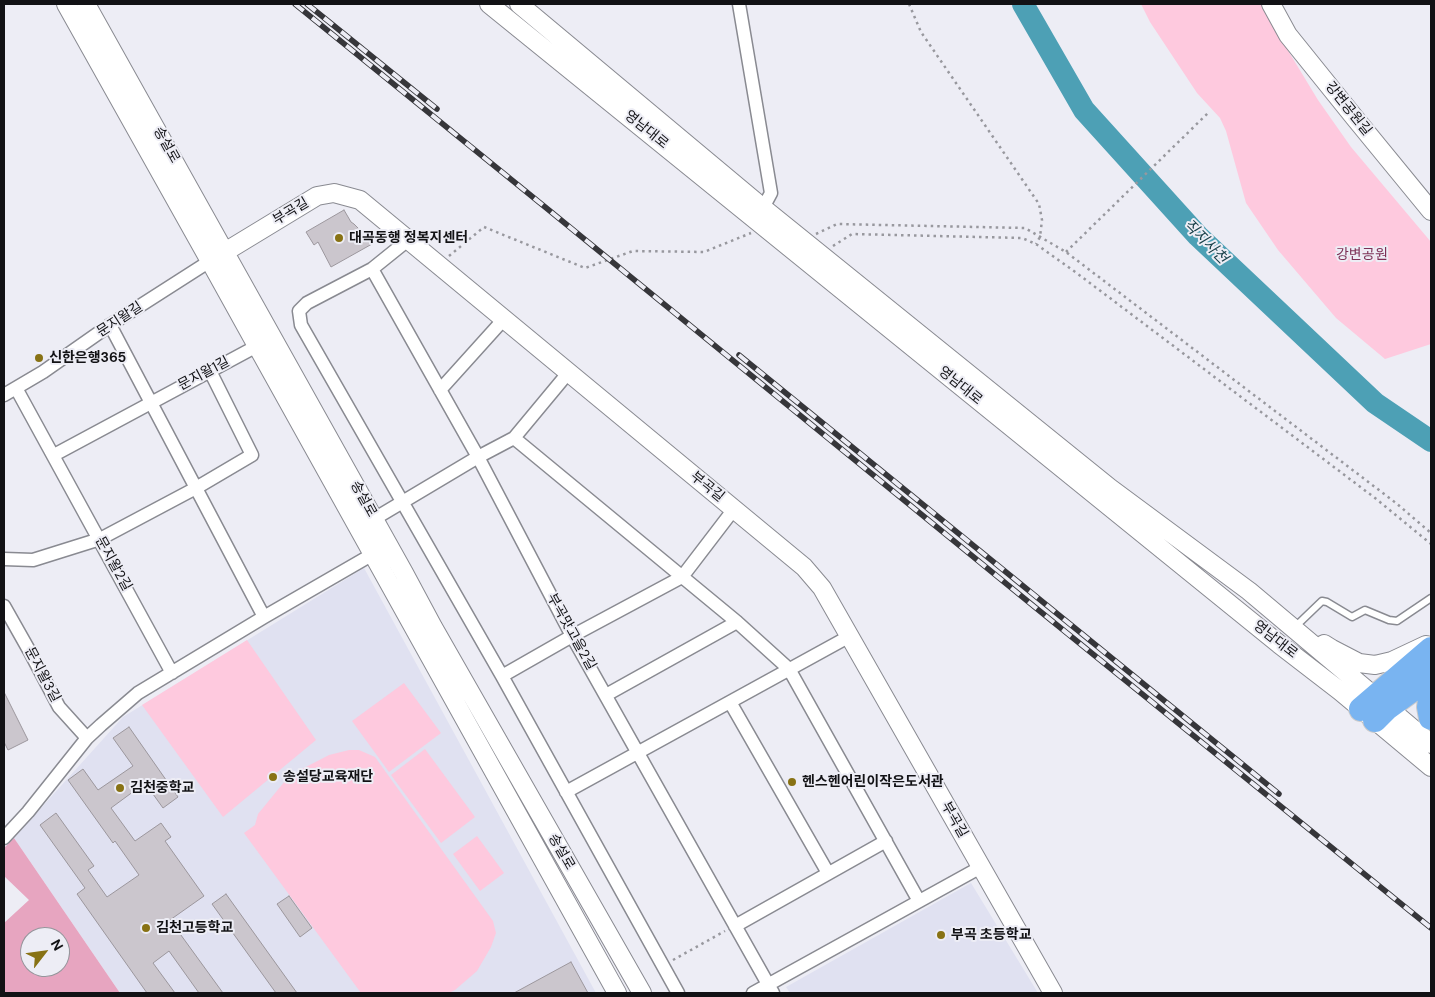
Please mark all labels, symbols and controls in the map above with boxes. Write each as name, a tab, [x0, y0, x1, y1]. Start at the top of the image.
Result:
street label: 강변공원길	[1321, 79, 1375, 139]
street label: 영남대로	[621, 107, 671, 153]
street label: 송설로	[149, 124, 183, 166]
street label: 부곡길	[270, 195, 312, 229]
water label: 직지사천	[1179, 216, 1231, 268]
place label: 대곡동행 정복지센터	[349, 230, 468, 246]
marker: 대곡동행 정복지센터	[333, 232, 345, 244]
park label: 강변공원	[1336, 247, 1388, 263]
street label: 문지왈길	[94, 299, 146, 341]
place label: 신한은행365	[49, 350, 126, 366]
marker: 신한은행365	[33, 352, 45, 364]
street label: 문지왈1길	[175, 353, 233, 395]
street label: 영남대로	[935, 363, 985, 409]
street label: 부곡길	[687, 468, 727, 506]
street label: 송설로	[346, 478, 380, 520]
street label: 문지왈2길	[91, 534, 135, 594]
street label: 부곡맛고을2길	[543, 591, 599, 673]
street label: 영남대로	[1250, 618, 1300, 662]
street label: 문지왈3길	[21, 645, 63, 705]
place label: 송설당교육재단	[283, 769, 373, 785]
marker: 송설당교육재단	[267, 771, 279, 783]
place label: 헨스헨어린이작은도서관	[802, 774, 944, 790]
marker: 헨스헨어린이작은도서관	[786, 776, 798, 788]
place label: 김천중학교	[130, 780, 194, 796]
marker: 김천중학교	[114, 782, 126, 794]
street label: 부곡길	[937, 799, 971, 841]
street label: 송설로	[544, 831, 578, 873]
place label: 김천고등학교	[156, 920, 233, 936]
marker: 김천고등학교	[140, 922, 152, 934]
north arrow	[20, 927, 70, 977]
place label: 부곡 초등학교	[951, 927, 1032, 943]
marker: 부곡 초등학교	[935, 929, 947, 941]
text: N	[47, 936, 67, 954]

